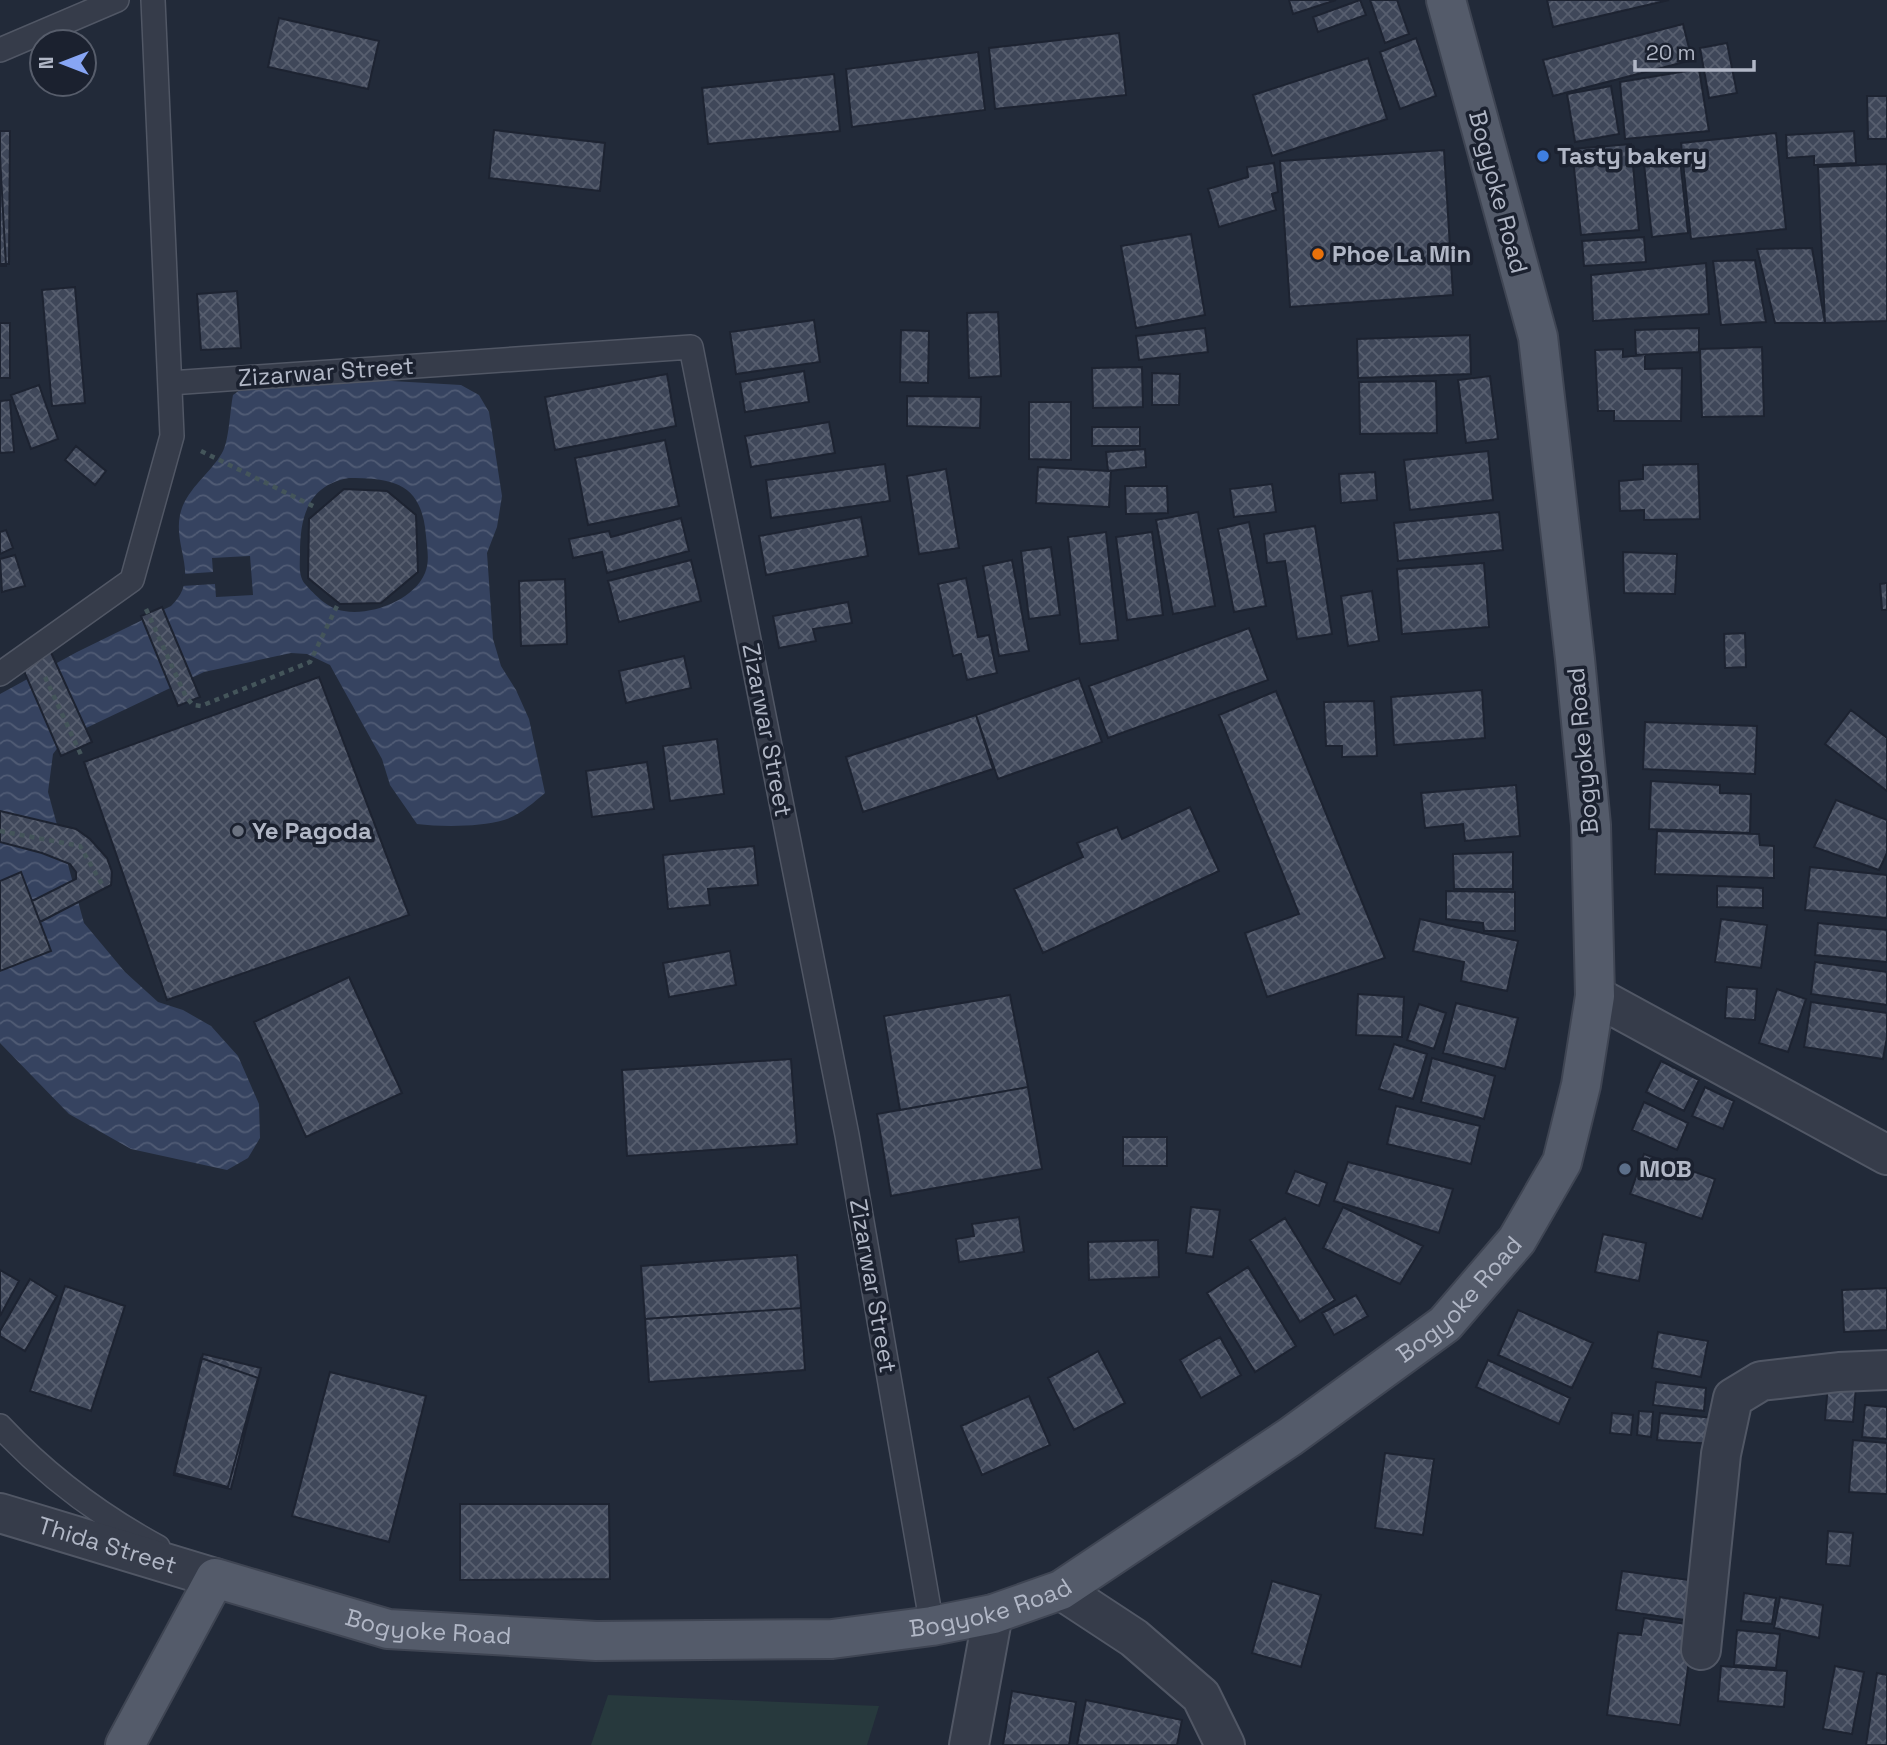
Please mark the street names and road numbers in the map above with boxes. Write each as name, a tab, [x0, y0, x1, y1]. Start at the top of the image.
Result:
street label: Bogyoke Road	[1462, 107, 1535, 277]
street label: Zizarwar Street	[237, 350, 415, 393]
street label: Zizarwar Street	[735, 640, 800, 819]
street label: Bogyoke Road	[1560, 666, 1605, 836]
street label: Zizarwar Street	[843, 1196, 904, 1375]
street label: Bogyoke Road	[1390, 1229, 1529, 1369]
street label: Thida Street	[34, 1509, 181, 1581]
street label: Bogyoke Road	[907, 1571, 1078, 1644]
street label: Bogyoke Road	[342, 1601, 512, 1651]

